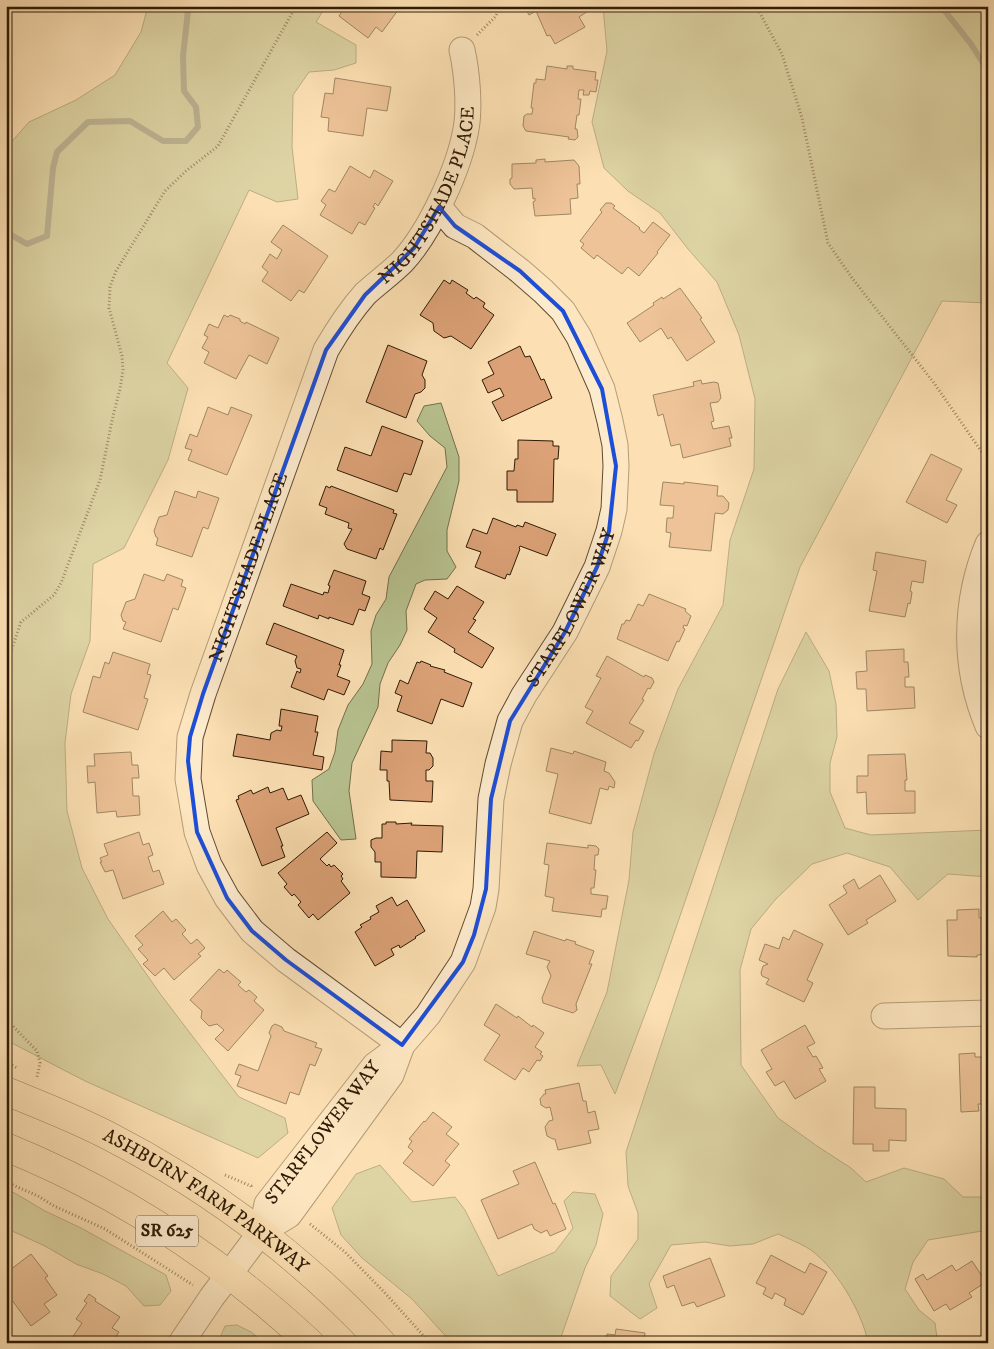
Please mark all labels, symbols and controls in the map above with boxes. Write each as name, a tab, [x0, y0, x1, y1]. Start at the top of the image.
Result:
street label: NIGHTSHADE PLACE	[374, 106, 479, 289]
street label: NIGHTSHADE PLACE	[204, 469, 293, 665]
street label: STARFLOWER WAY	[521, 525, 621, 691]
street label: STARFLOWER WAY	[260, 1056, 386, 1209]
street label: ASHBURN FARM PARKWAY	[99, 1123, 314, 1279]
road number: SR 625	[136, 1216, 198, 1246]

